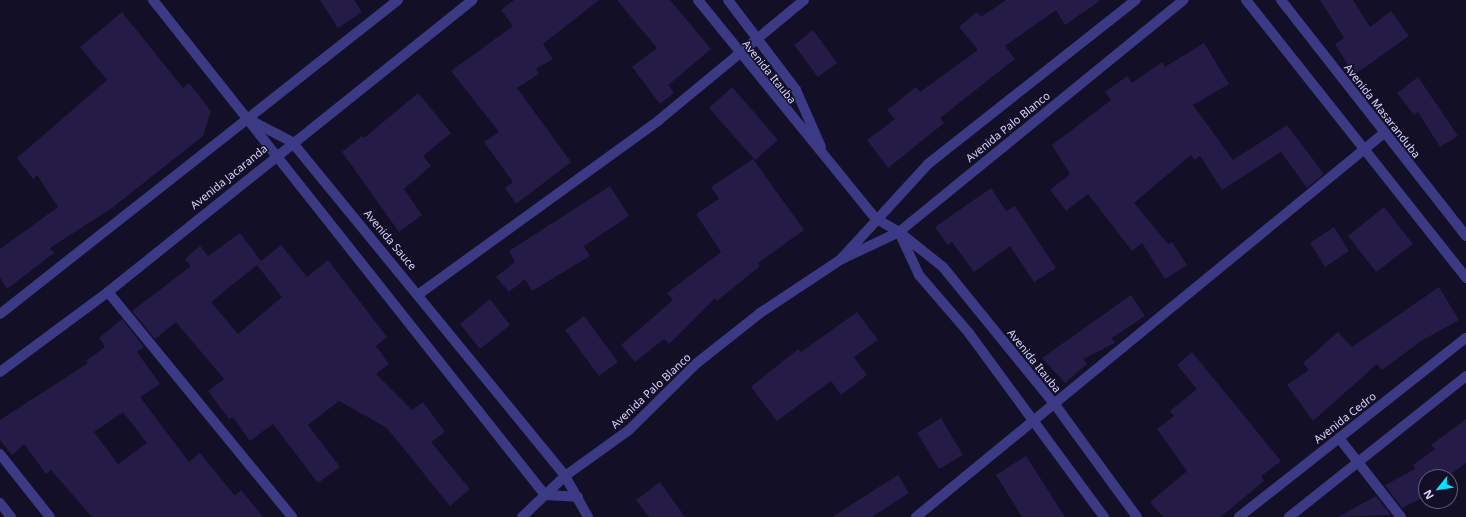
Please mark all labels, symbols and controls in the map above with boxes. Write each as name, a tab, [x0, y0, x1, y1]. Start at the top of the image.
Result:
street label: Avenida Itauba	[739, 38, 799, 106]
street label: Avenida Masaranduba	[1341, 61, 1423, 161]
street label: Avenida Palo Blanco	[963, 89, 1053, 165]
street label: Avenida Jacaranda	[188, 142, 270, 212]
street label: Avenida Sauce	[361, 207, 419, 273]
street label: Avenida Itauba	[1004, 327, 1064, 395]
street label: Avenida Palo Blanco	[608, 351, 694, 431]
street label: Avenida Cedro	[1311, 390, 1379, 446]
north arrow	[1418, 469, 1458, 509]
text: N	[1419, 487, 1437, 502]

